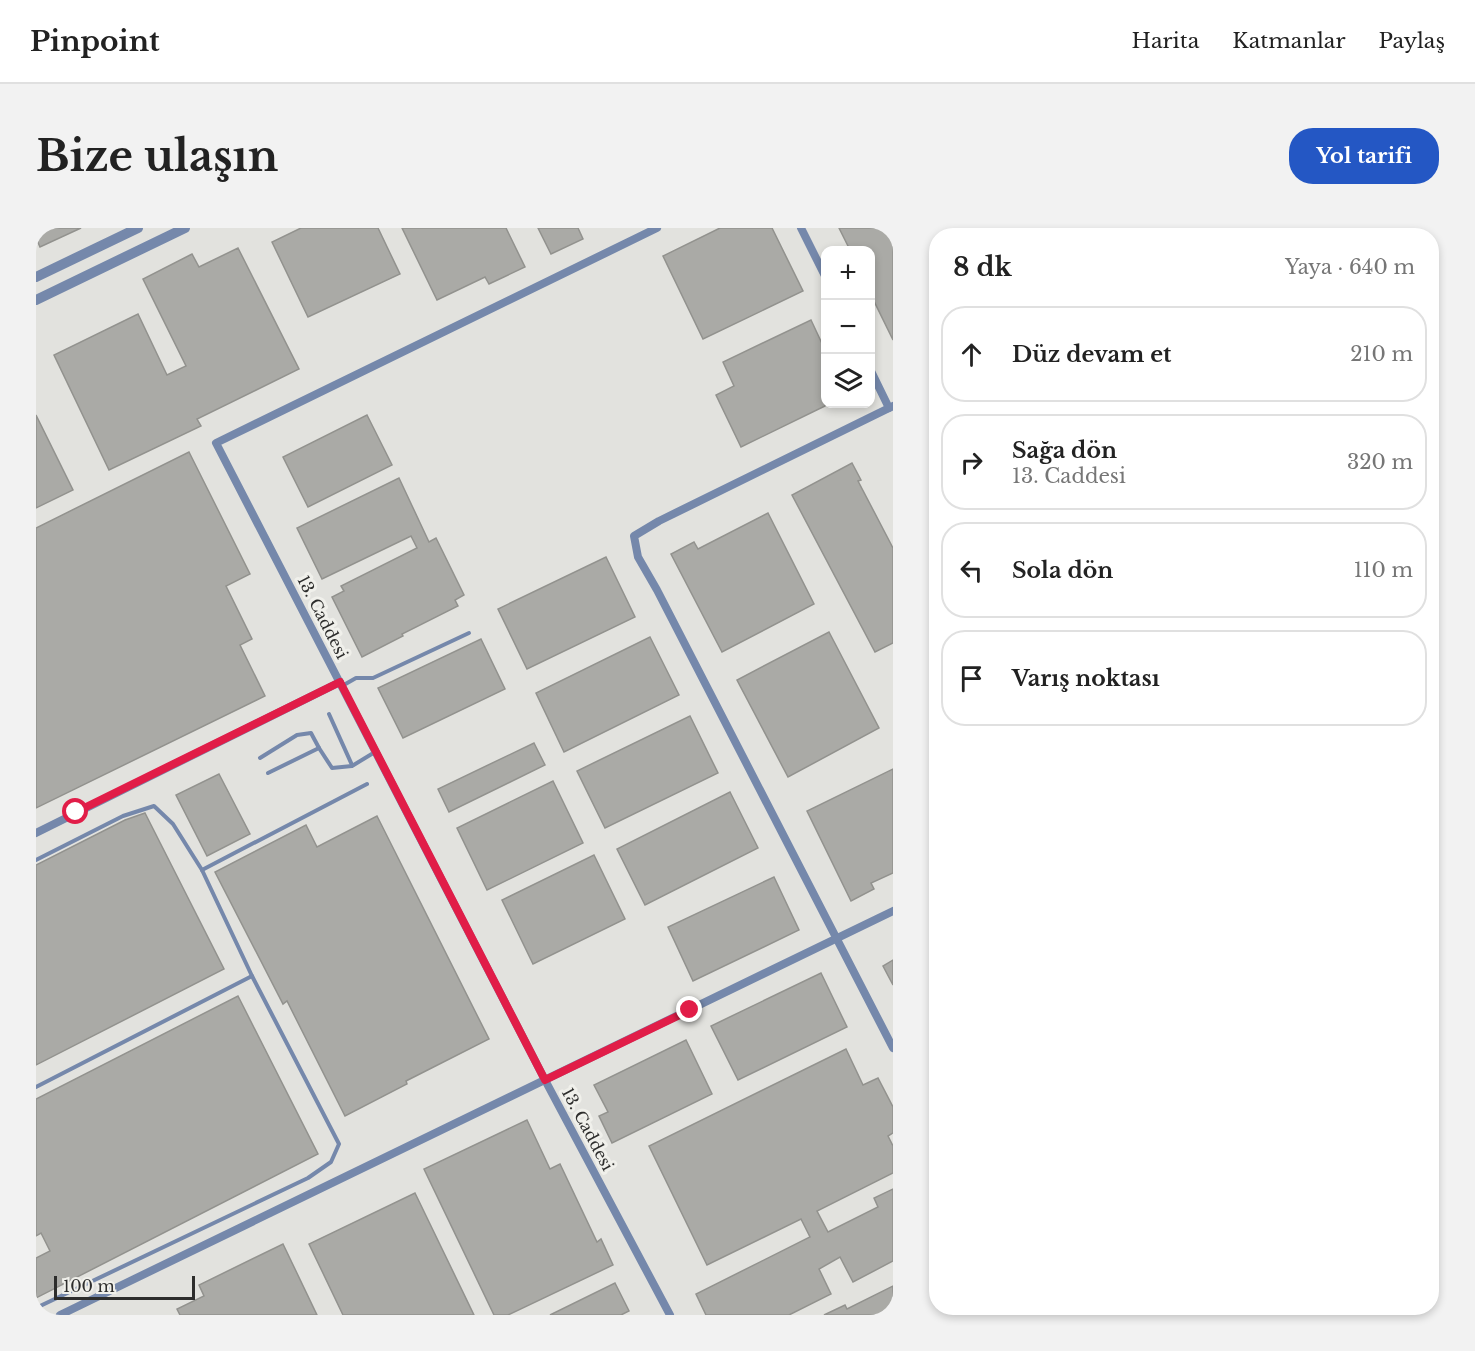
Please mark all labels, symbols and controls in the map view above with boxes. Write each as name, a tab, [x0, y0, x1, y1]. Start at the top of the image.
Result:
text: Pinpoint	[30, 24, 160, 59]
text: Harita	[1132, 28, 1199, 54]
text: Katmanlar	[1232, 28, 1345, 54]
text: Paylaş	[1378, 28, 1445, 54]
button: Yol tarifi	[1289, 128, 1439, 184]
text: Bize ulaşın	[36, 130, 278, 182]
map controls	[821, 246, 875, 408]
button: +	[821, 246, 875, 300]
text: 8 dk	[953, 251, 1012, 283]
text: Yaya · 640 m	[1285, 255, 1415, 279]
button: −	[821, 300, 875, 354]
icon: ahead	[955, 338, 988, 371]
text: Düz devam et	[1012, 341, 1172, 368]
text: 210 m	[1350, 342, 1413, 366]
button: layers	[821, 354, 875, 408]
text: Sağa dön	[1012, 437, 1117, 464]
icon: right	[955, 446, 988, 479]
text: 320 m	[1347, 450, 1413, 474]
text: 13. Caddesi	[1012, 464, 1126, 488]
icon: left	[955, 554, 988, 587]
text: Sola dön	[1012, 557, 1113, 584]
text: 110 m	[1354, 558, 1413, 582]
street label: 13. Caddesi	[293, 572, 353, 663]
icon: arrive	[955, 662, 988, 695]
text: Varış noktası	[1012, 665, 1160, 692]
route start	[62, 798, 88, 824]
route end	[676, 996, 702, 1022]
street label: 13. Caddesi	[558, 1084, 618, 1174]
scale bar	[54, 1273, 195, 1300]
text: 100 m	[63, 1276, 115, 1296]

